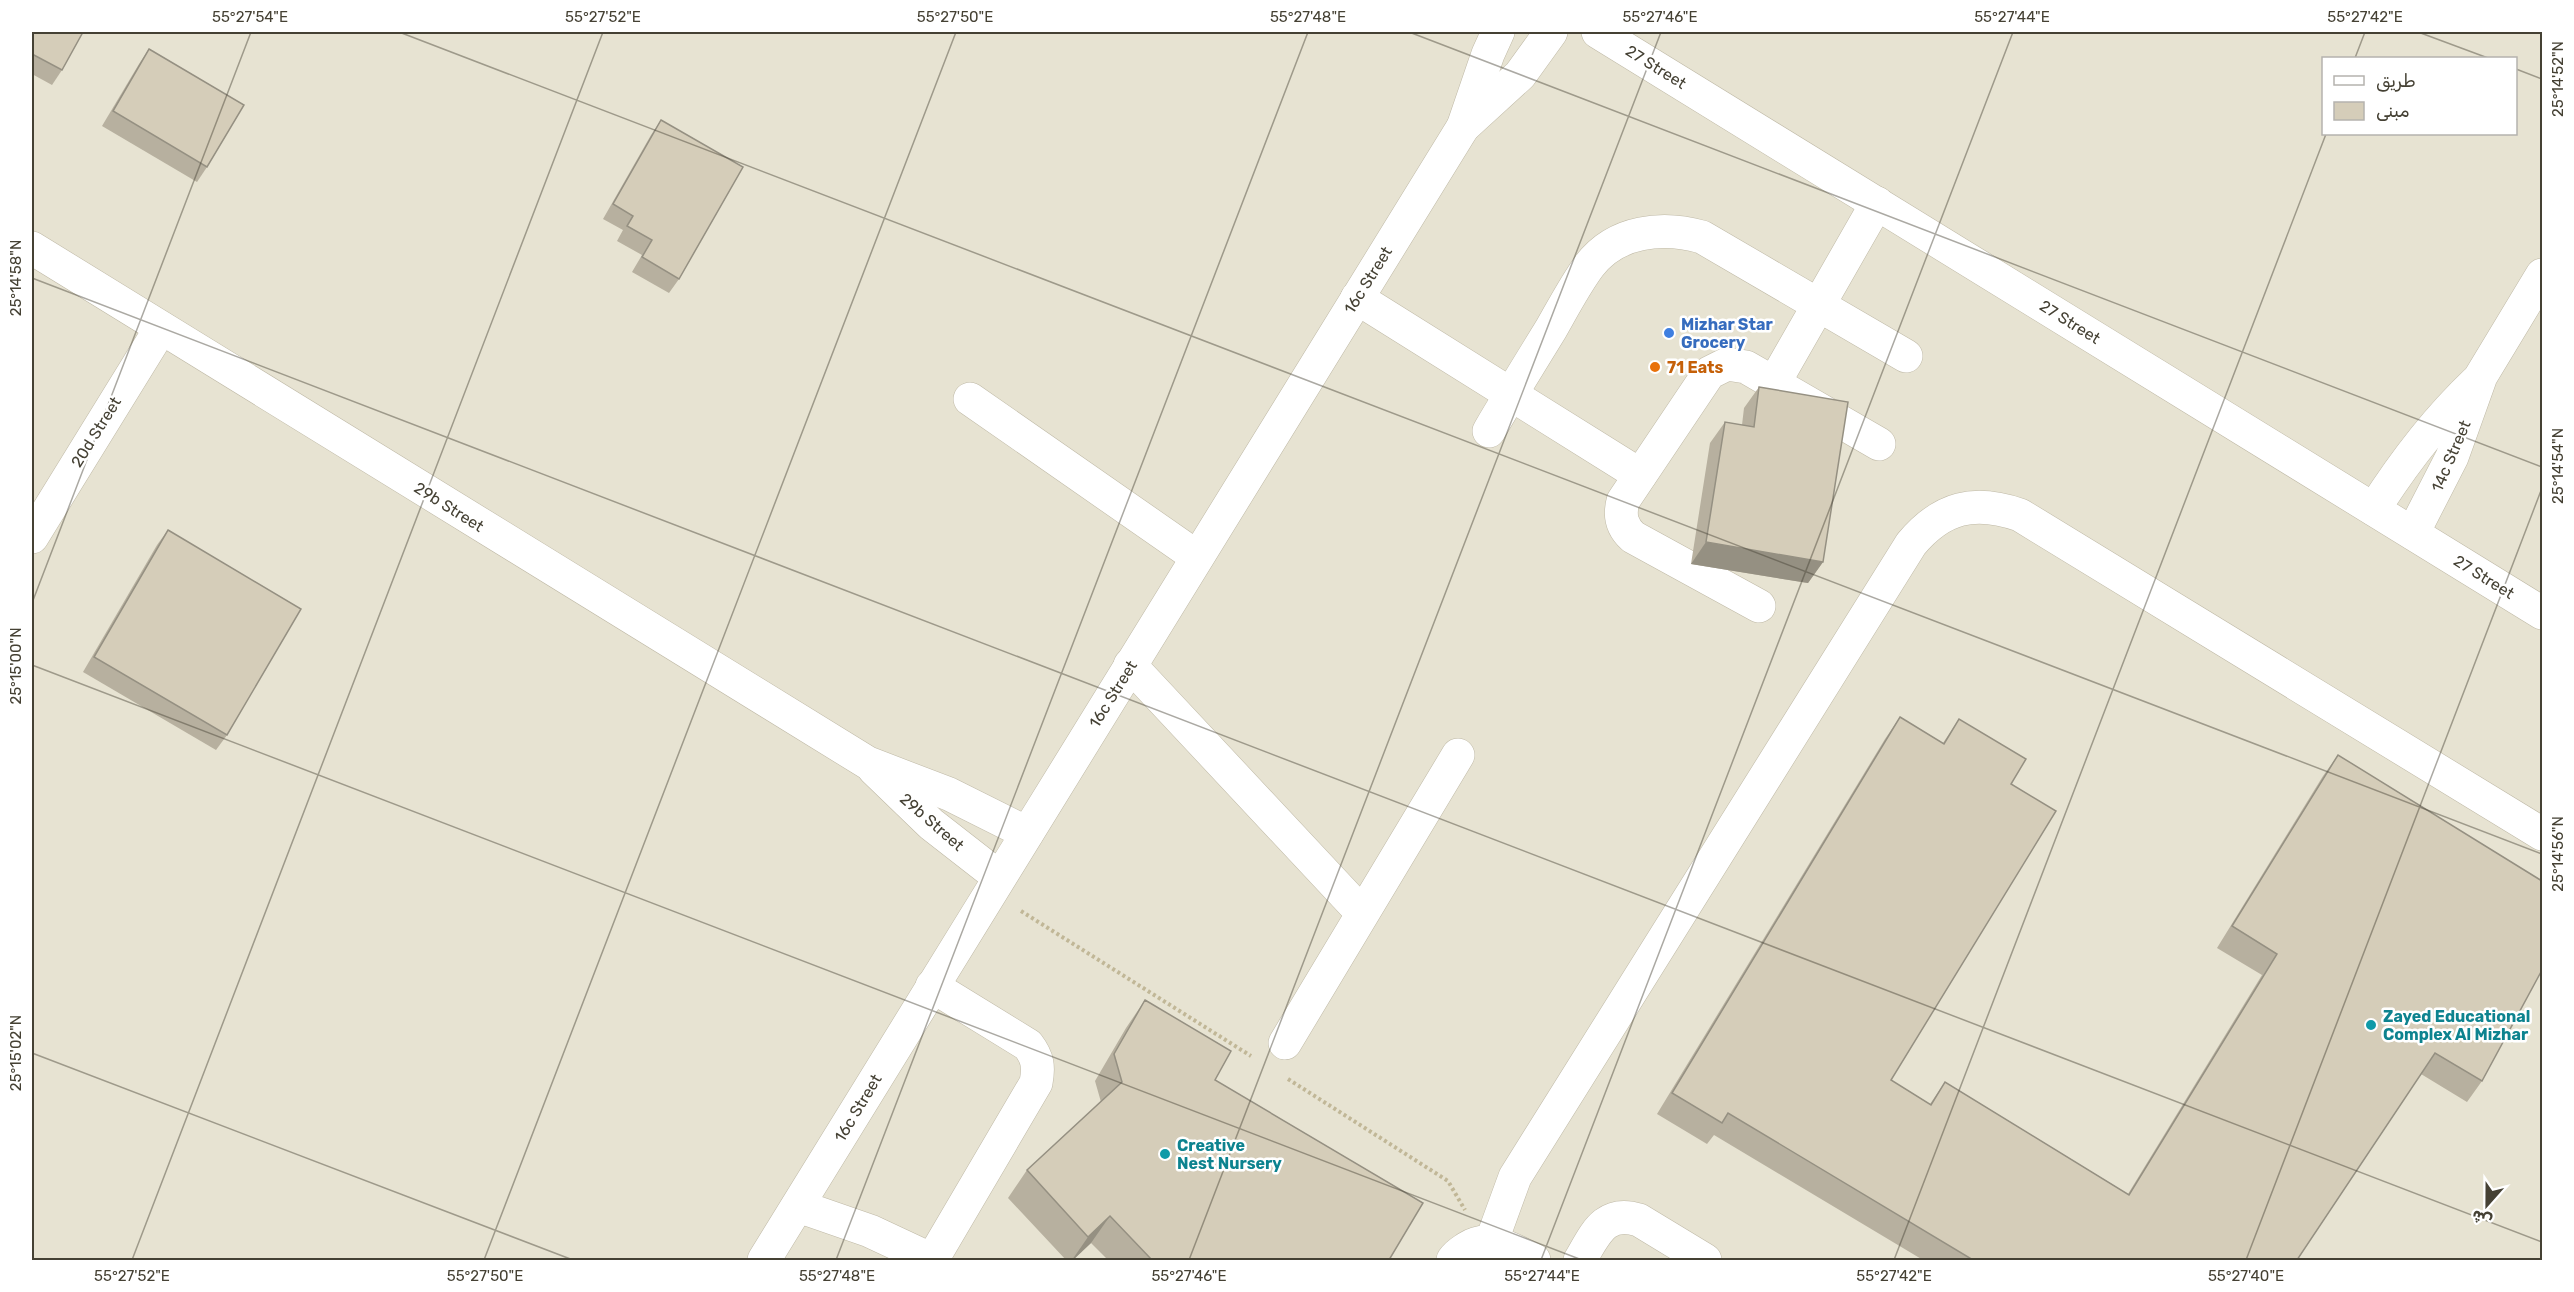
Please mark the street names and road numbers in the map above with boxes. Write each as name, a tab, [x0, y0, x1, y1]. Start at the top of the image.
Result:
street label: 27 Street	[1622, 41, 1690, 93]
street label: 16c Street	[1340, 243, 1396, 317]
street label: 27 Street	[2036, 296, 2104, 348]
street label: 20d Street	[67, 393, 125, 471]
street label: 14c Street	[2427, 417, 2475, 495]
street label: 29b Street	[411, 478, 487, 536]
street label: 27 Street	[2450, 551, 2518, 603]
street label: 16c Street	[1085, 657, 1141, 731]
street label: 29b Street	[896, 789, 968, 855]
street label: 16c Street	[830, 1071, 886, 1145]

